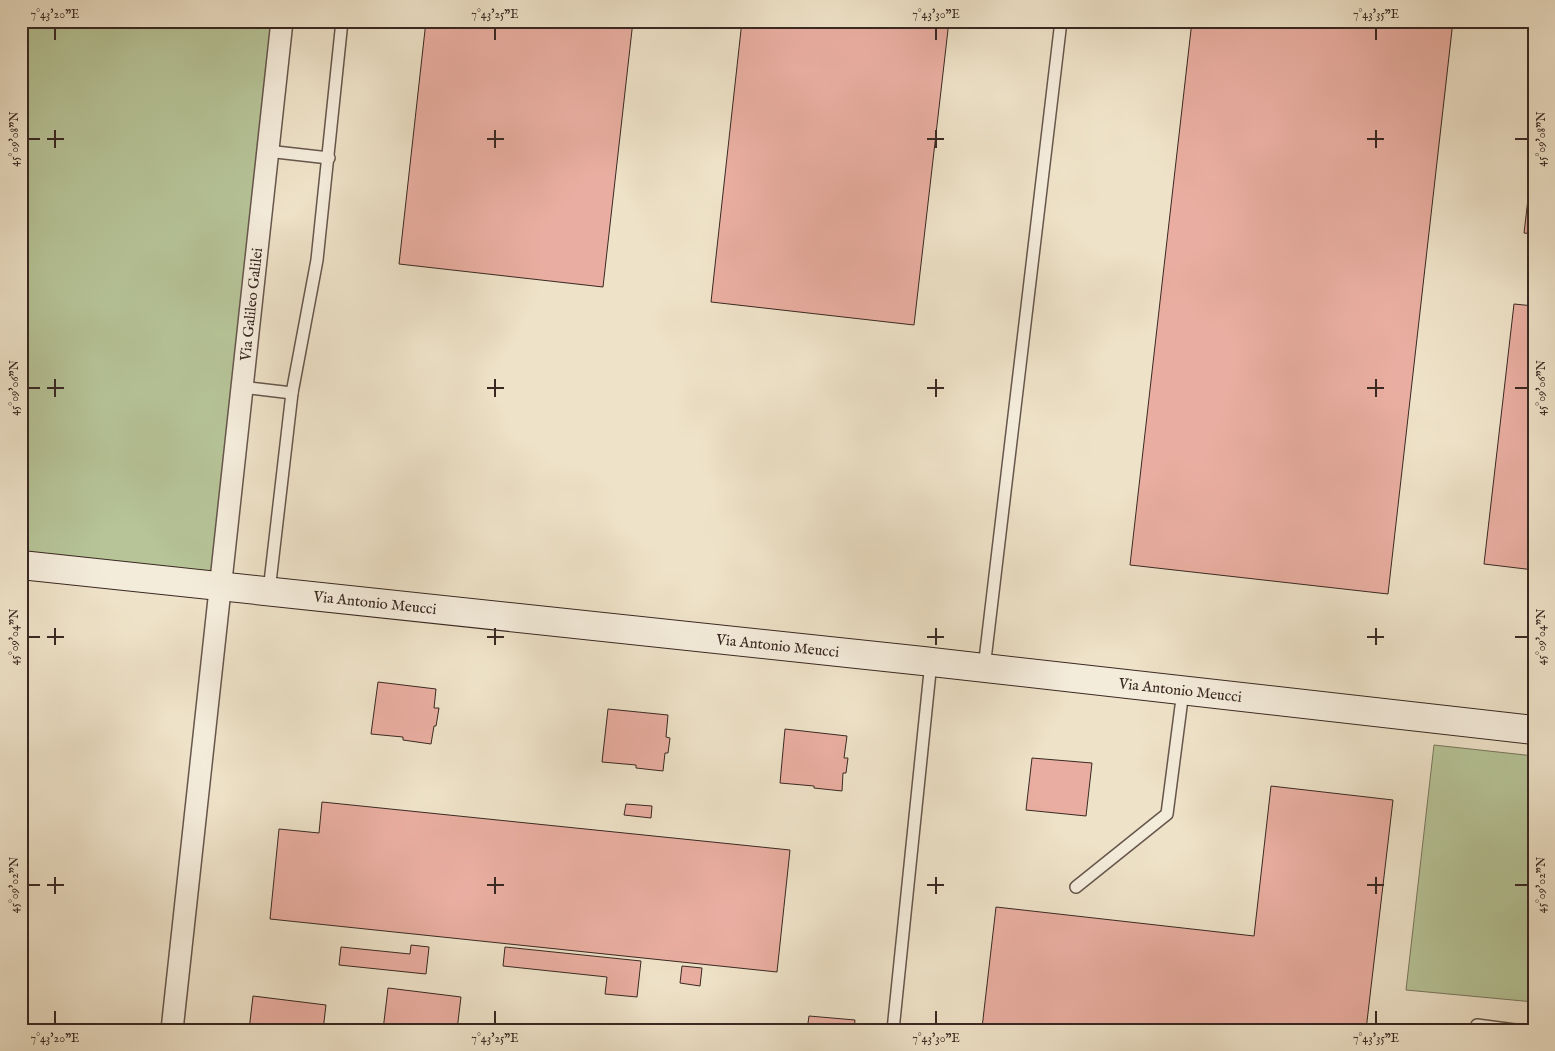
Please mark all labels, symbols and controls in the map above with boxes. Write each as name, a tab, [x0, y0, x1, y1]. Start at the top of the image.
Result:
text: 7°43'20"E	[31, 7, 79, 22]
text: 7°43'25"E	[471, 7, 519, 22]
text: 7°43'30"E	[912, 7, 960, 22]
text: 7°43'35"E	[1353, 7, 1399, 22]
text: 45°09'08"N	[7, 111, 22, 167]
text: 45°09'08"N	[1534, 111, 1549, 167]
street label: Via Galileo Galilei	[235, 247, 267, 363]
text: 45°09'06"N	[7, 360, 22, 416]
text: 45°09'06"N	[1534, 360, 1549, 416]
street label: Via Antonio Meucci	[311, 587, 438, 619]
text: 45°09'04"N	[7, 608, 22, 665]
text: 45°09'04"N	[1534, 608, 1549, 665]
street label: Via Antonio Meucci	[714, 629, 840, 662]
street label: Via Antonio Meucci	[1117, 674, 1243, 706]
text: 45°09'02"N	[7, 856, 22, 913]
text: 45°09'02"N	[1534, 856, 1549, 913]
text: 7°43'20"E	[31, 1031, 79, 1046]
text: 7°43'25"E	[471, 1031, 519, 1046]
text: 7°43'30"E	[912, 1031, 960, 1046]
text: 7°43'35"E	[1353, 1031, 1399, 1046]

